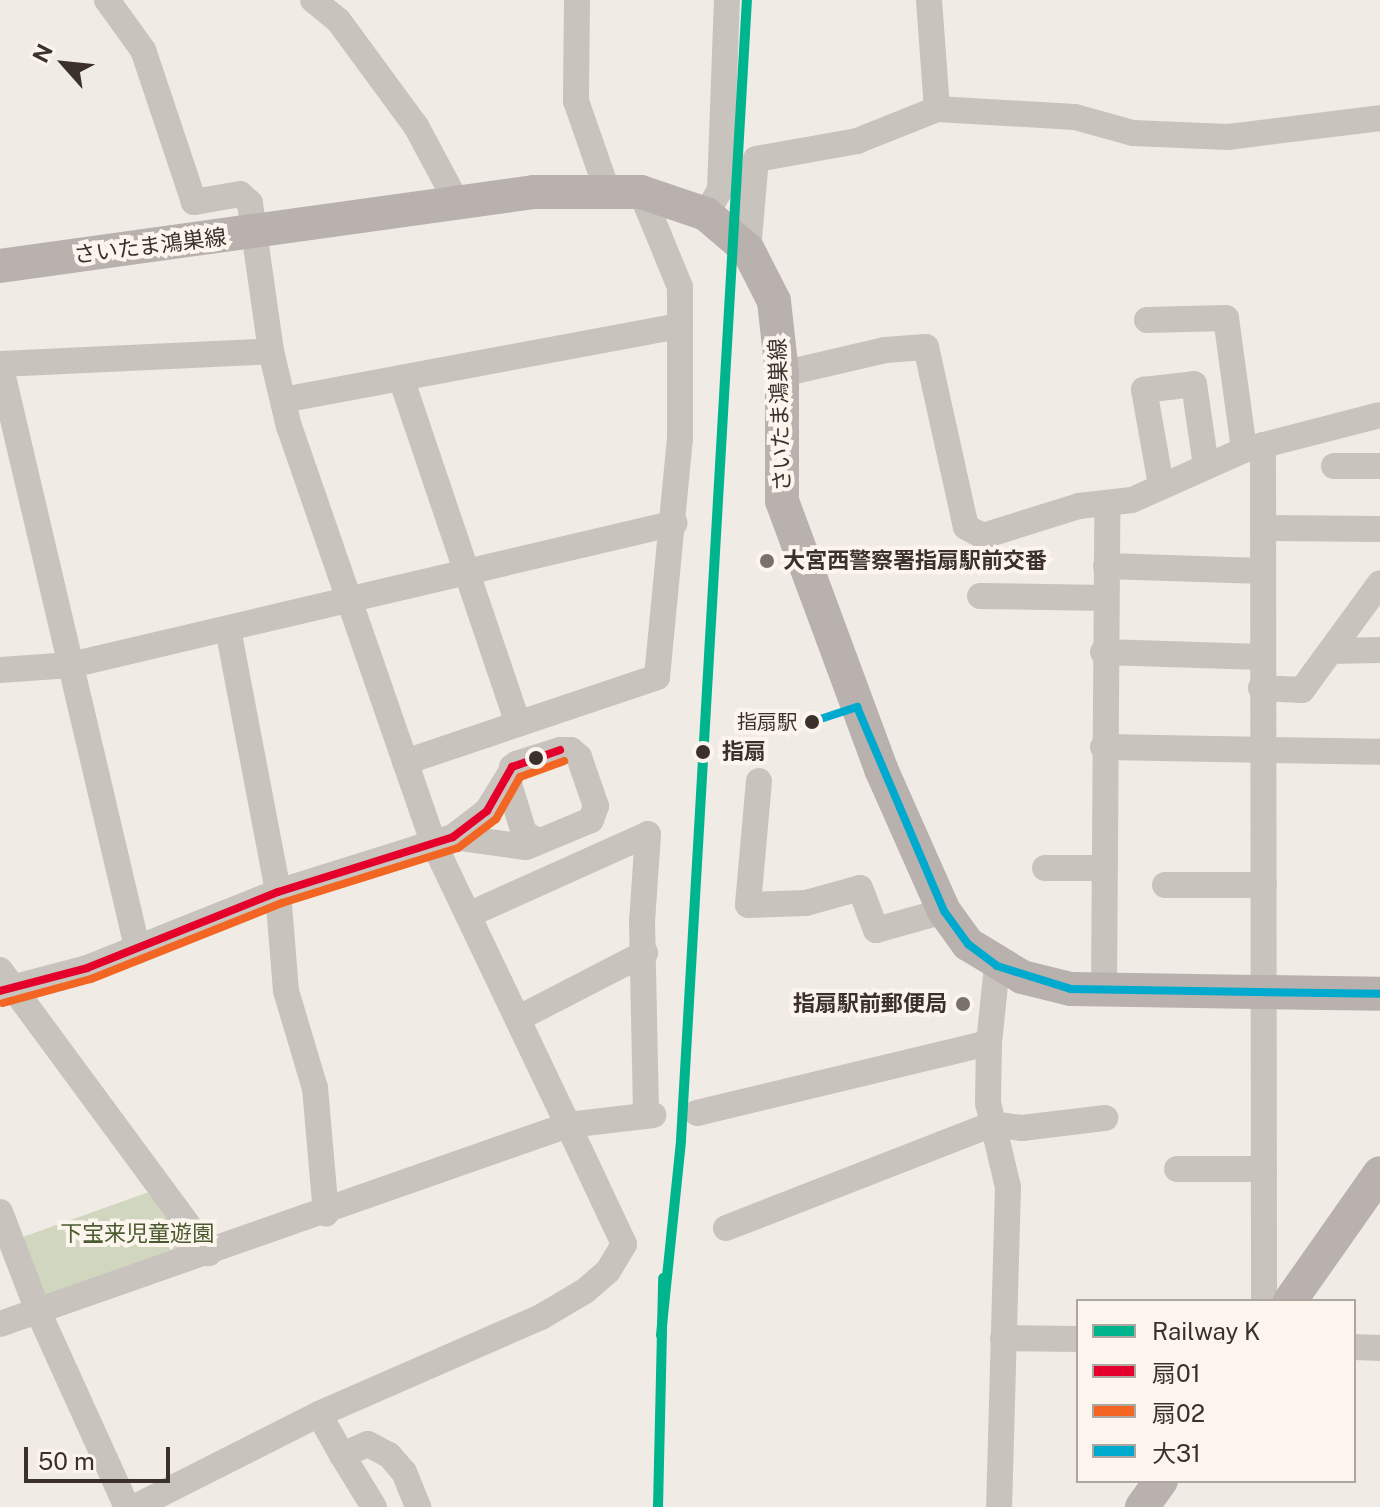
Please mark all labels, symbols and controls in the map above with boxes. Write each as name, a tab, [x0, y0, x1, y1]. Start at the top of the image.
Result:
north arrow	[24, 24, 104, 104]
text: N	[27, 40, 58, 67]
street label: さいたま鴻巣線	[72, 224, 228, 268]
street label: さいたま鴻巣線	[764, 338, 796, 492]
place label: 大宮西警察署指扇駅前交番	[783, 548, 1047, 574]
marker: 大宮西警察署指扇駅前交番	[758, 552, 776, 570]
place label: 指扇駅	[737, 710, 797, 734]
marker: 指扇駅	[804, 714, 820, 730]
place label: 指扇	[722, 739, 766, 765]
marker: 指扇	[691, 740, 715, 764]
unlabelled marker	[528, 750, 544, 766]
place label: 指扇駅前郵便局	[793, 991, 947, 1017]
marker: 指扇駅前郵便局	[954, 995, 972, 1013]
park label: 下宝来児童遊園	[60, 1221, 214, 1247]
legend	[1076, 1299, 1356, 1483]
text: Railway K	[1152, 1317, 1260, 1345]
text: 扇01	[1152, 1359, 1200, 1387]
text: 扇02	[1152, 1399, 1205, 1427]
scale bar	[28, 1431, 174, 1481]
text: 大31	[1152, 1439, 1201, 1467]
text: 50 m	[38, 1447, 95, 1475]

